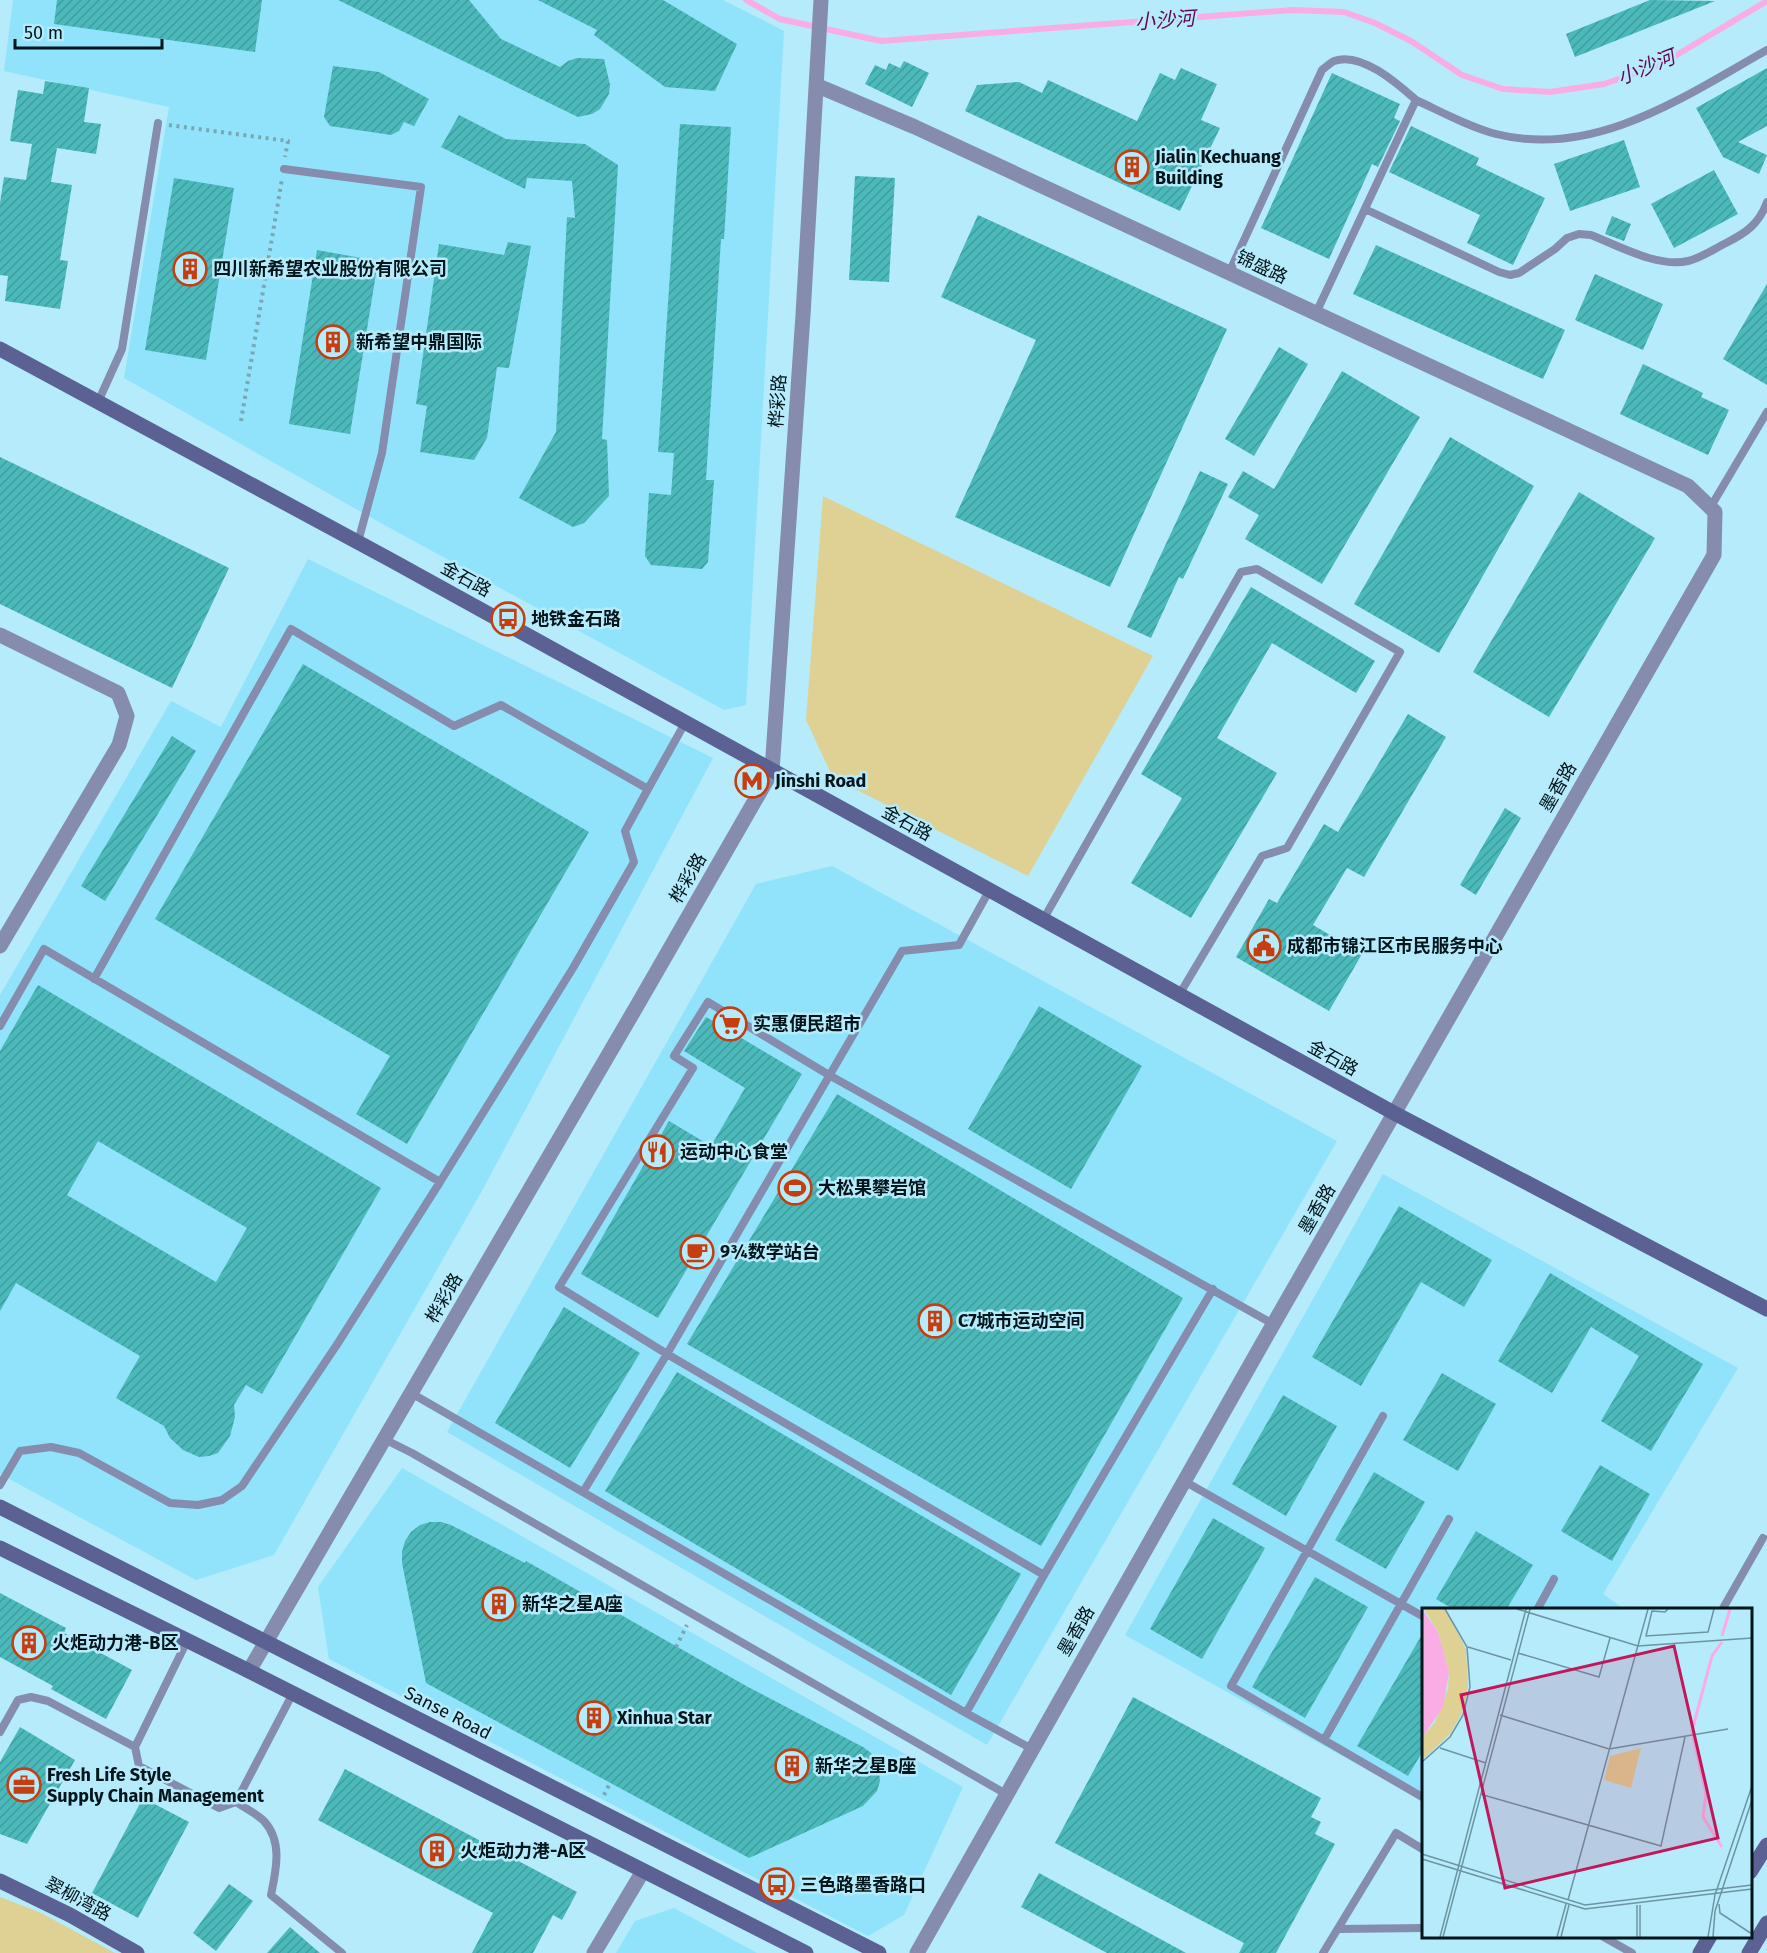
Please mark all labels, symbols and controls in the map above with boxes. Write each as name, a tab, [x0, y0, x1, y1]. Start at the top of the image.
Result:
water label: 小沙河	[1134, 6, 1200, 34]
scale bar	[15, 12, 162, 50]
text: 50 m	[24, 22, 63, 44]
water label: 小沙河	[1614, 43, 1682, 89]
place label: Jialin Kechuang Building	[1154, 146, 1281, 189]
building icon: Jialin Kechuang Building	[1114, 149, 1150, 185]
street label: 锦盛路	[1233, 246, 1291, 288]
building icon: 四川新希望农业股份有限公司	[172, 251, 208, 287]
place label: 四川新希望农业股份有限公司	[213, 258, 447, 280]
building icon: 新希望中鼎国际	[315, 324, 351, 360]
place label: 新希望中鼎国际	[356, 331, 482, 353]
street label: 桦彩路	[765, 373, 791, 429]
street label: 金石路	[437, 556, 495, 602]
bus stop icon: 地铁金石路	[490, 601, 526, 637]
place label: 地铁金石路	[531, 608, 621, 630]
street label: 墨香路	[1535, 758, 1581, 816]
metro station icon: Jinshi Road	[734, 763, 770, 799]
place label: Jinshi Road	[774, 770, 866, 792]
street label: 金石路	[878, 800, 936, 846]
street label: 桦彩路	[665, 849, 711, 907]
public building icon: 成都市锦江区市民服务中心	[1246, 928, 1282, 964]
place label: 成都市锦江区市民服务中心	[1287, 935, 1503, 957]
supermarket icon: 实惠便民超市	[712, 1006, 748, 1042]
place label: 实惠便民超市	[753, 1013, 861, 1035]
street label: 金石路	[1304, 1035, 1362, 1081]
restaurant icon: 运动中心食堂	[639, 1134, 675, 1170]
place label: 运动中心食堂	[680, 1141, 788, 1163]
sports icon: 大松果攀岩馆	[777, 1170, 813, 1206]
place label: 大松果攀岩馆	[818, 1177, 926, 1199]
street label: 墨香路	[1294, 1180, 1340, 1238]
cafe icon: 9¾数学站台	[679, 1234, 715, 1270]
place label: 9¾数学站台	[720, 1241, 820, 1263]
street label: 桦彩路	[421, 1269, 467, 1327]
building icon: C7城市运动空间	[917, 1303, 953, 1339]
place label: C7城市运动空间	[958, 1310, 1085, 1332]
building icon: 新华之星A座	[481, 1586, 517, 1622]
place label: 新华之星A座	[522, 1593, 623, 1615]
street label: 墨香路	[1053, 1602, 1099, 1660]
inset map	[1422, 1608, 1752, 1938]
building icon: 火炬动力港-B区	[11, 1625, 47, 1661]
place label: 火炬动力港-B区	[52, 1632, 178, 1654]
street label: Sanse Road	[401, 1682, 495, 1744]
building icon: Xinhua Star	[576, 1700, 612, 1736]
place label: Xinhua Star	[616, 1707, 713, 1729]
building icon: 新华之星B座	[774, 1748, 810, 1784]
place label: 新华之星B座	[815, 1755, 916, 1777]
place label: Fresh Life Style Supply Chain Management	[47, 1764, 265, 1807]
office icon: Fresh Life Style Supply Chain Management	[6, 1767, 42, 1803]
building icon: 火炬动力港-A区	[419, 1833, 455, 1869]
place label: 火炬动力港-A区	[460, 1840, 586, 1862]
bus stop icon: 三色路墨香路口	[759, 1867, 795, 1903]
street label: 翠柳湾路	[41, 1872, 115, 1926]
place label: 三色路墨香路口	[800, 1874, 926, 1896]

